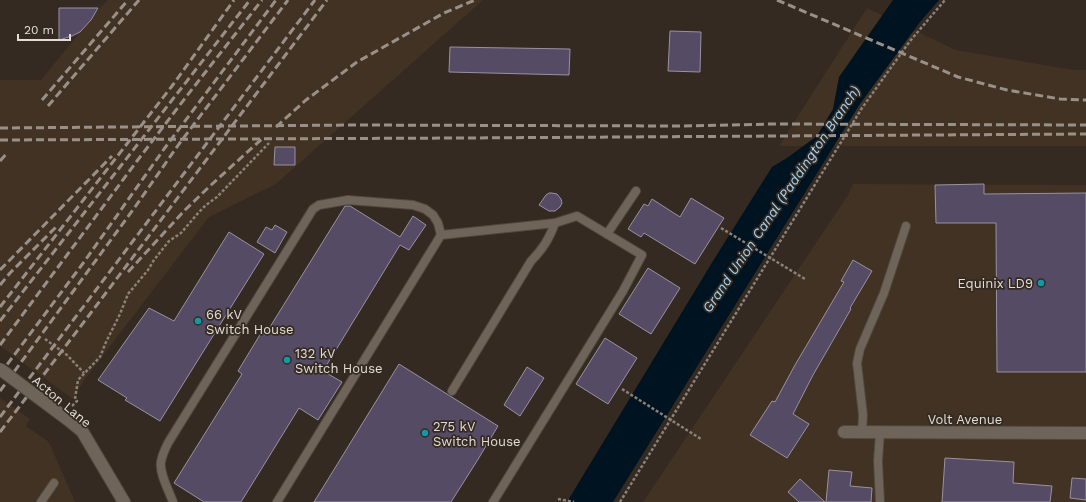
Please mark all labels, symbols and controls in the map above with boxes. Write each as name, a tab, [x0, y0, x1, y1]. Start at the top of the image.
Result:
scale bar	[18, 16, 70, 42]
text: 20 m	[24, 23, 54, 37]
water label: Grand Union Canal (Paddington Branch)	[699, 83, 863, 315]
place label: Equinix LD9	[958, 276, 1033, 291]
marker: Equinix LD9	[1036, 278, 1046, 288]
place label: 66 kV Switch House	[206, 307, 293, 337]
marker: 66 kV Switch House	[193, 316, 203, 326]
place label: 132 kV Switch House	[295, 346, 382, 376]
marker: 132 kV Switch House	[282, 355, 292, 365]
street label: Acton Lane	[29, 372, 94, 430]
street label: Volt Avenue	[928, 412, 1002, 427]
place label: 275 kV Switch House	[433, 419, 520, 449]
marker: 275 kV Switch House	[420, 428, 430, 438]

